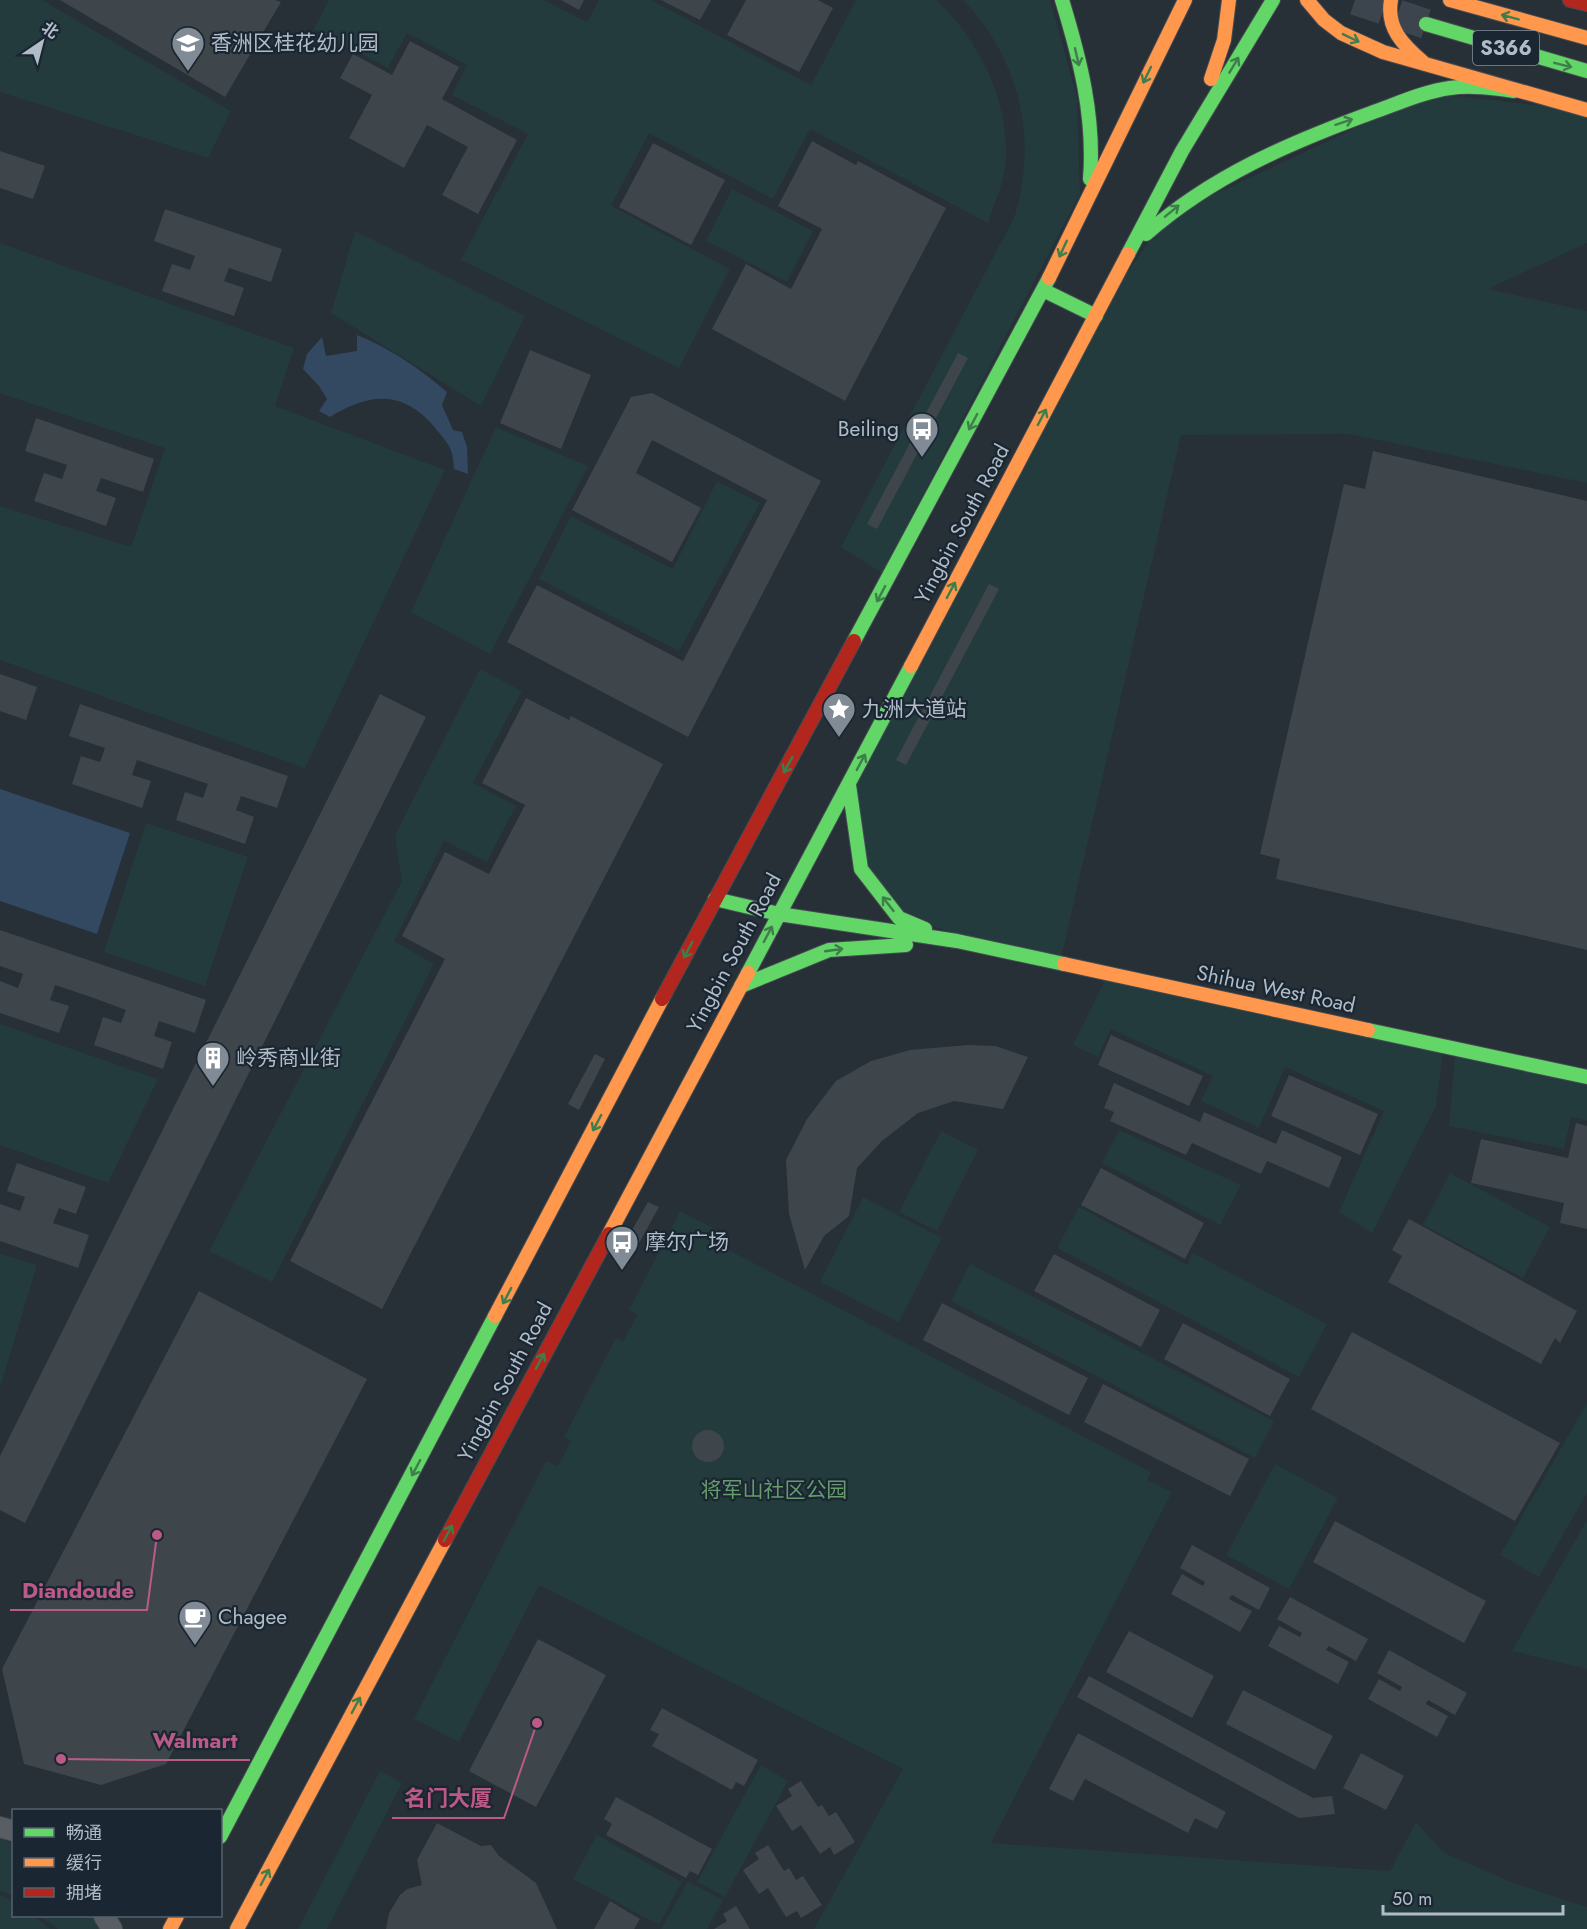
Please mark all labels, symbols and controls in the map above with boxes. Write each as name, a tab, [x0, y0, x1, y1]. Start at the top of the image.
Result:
one-way arrow	[1501, 11, 1520, 22]
north arrow	[12, 12, 72, 72]
text: 北	[37, 16, 63, 44]
school or university icon: 香洲区桂花幼儿园	[170, 25, 206, 72]
place label: 香洲区桂花幼儿园	[211, 28, 379, 58]
road number: S366	[1473, 31, 1539, 65]
one-way arrow	[1341, 32, 1359, 44]
one-way arrow	[1072, 47, 1084, 66]
one-way arrow	[1228, 57, 1240, 74]
one-way arrow	[1553, 60, 1572, 72]
one-way arrow	[1141, 65, 1153, 83]
one-way arrow	[1334, 116, 1353, 127]
one-way arrow	[1164, 204, 1180, 217]
one-way arrow	[1056, 239, 1068, 257]
one-way arrow	[1037, 409, 1048, 427]
bus stop icon: Beiling	[904, 411, 940, 458]
one-way arrow	[967, 413, 979, 430]
place label: Beiling	[838, 414, 899, 444]
street label: Yingbin South Road	[907, 439, 1017, 609]
one-way arrow	[945, 582, 957, 599]
one-way arrow	[875, 584, 886, 602]
place icon: 九洲大道站	[821, 691, 857, 738]
place label: 九洲大道站	[862, 694, 967, 724]
one-way arrow	[855, 754, 867, 772]
one-way arrow	[782, 756, 793, 774]
street label: Yingbin South Road	[679, 868, 789, 1038]
one-way arrow	[882, 897, 895, 913]
one-way arrow	[762, 926, 774, 943]
one-way arrow	[682, 941, 694, 958]
one-way arrow	[824, 945, 844, 956]
street label: Shihua West Road	[1194, 958, 1358, 1020]
building icon: 岭秀商业街	[195, 1040, 231, 1087]
place label: 岭秀商业街	[236, 1043, 341, 1073]
one-way arrow	[591, 1114, 603, 1131]
bus stop icon: 摩尔广场	[604, 1224, 640, 1271]
place label: 摩尔广场	[645, 1227, 729, 1257]
one-way arrow	[500, 1286, 512, 1304]
street label: Yingbin South Road	[450, 1297, 560, 1467]
one-way arrow	[534, 1353, 546, 1370]
one-way arrow	[410, 1459, 422, 1476]
park label: 将军山社区公园	[701, 1475, 848, 1505]
one-way arrow	[442, 1525, 454, 1542]
callout: Diandoude	[10, 1570, 147, 1610]
text: Diandoude	[22, 1574, 134, 1606]
cafe icon: Chagee	[177, 1599, 213, 1646]
place label: Chagee	[218, 1602, 287, 1632]
one-way arrow	[350, 1697, 362, 1714]
callout: Walmart	[141, 1720, 250, 1760]
text: Walmart	[153, 1724, 237, 1756]
callout: 名门大厦	[392, 1778, 504, 1818]
text: 名门大厦	[404, 1782, 492, 1814]
legend	[12, 1809, 222, 1917]
text: 畅通	[66, 1820, 102, 1846]
text: 缓行	[66, 1850, 102, 1876]
one-way arrow	[259, 1868, 271, 1886]
scale bar	[1383, 1878, 1563, 1916]
text: 拥堵	[66, 1880, 102, 1906]
text: 50 m	[1392, 1886, 1432, 1912]

